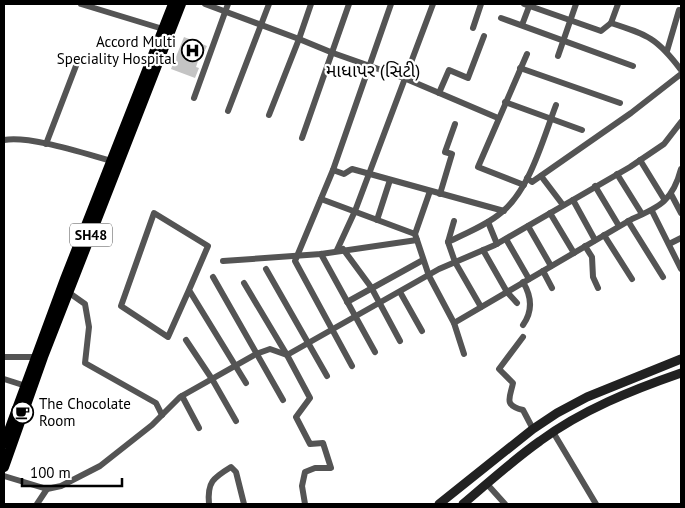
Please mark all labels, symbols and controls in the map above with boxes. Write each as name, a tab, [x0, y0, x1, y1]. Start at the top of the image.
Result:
place label: Accord Multi Speciality Hospital	[57, 32, 177, 68]
hospital icon: Accord Multi Speciality Hospital	[180, 39, 204, 63]
district label: માધાપર (સિટી)	[326, 59, 420, 82]
road number: SH48	[70, 224, 112, 246]
place label: The Chocolate Room	[39, 394, 131, 430]
cafe icon: The Chocolate Room	[11, 401, 35, 425]
scale bar	[22, 456, 122, 488]
text: 100 m	[30, 463, 71, 482]

